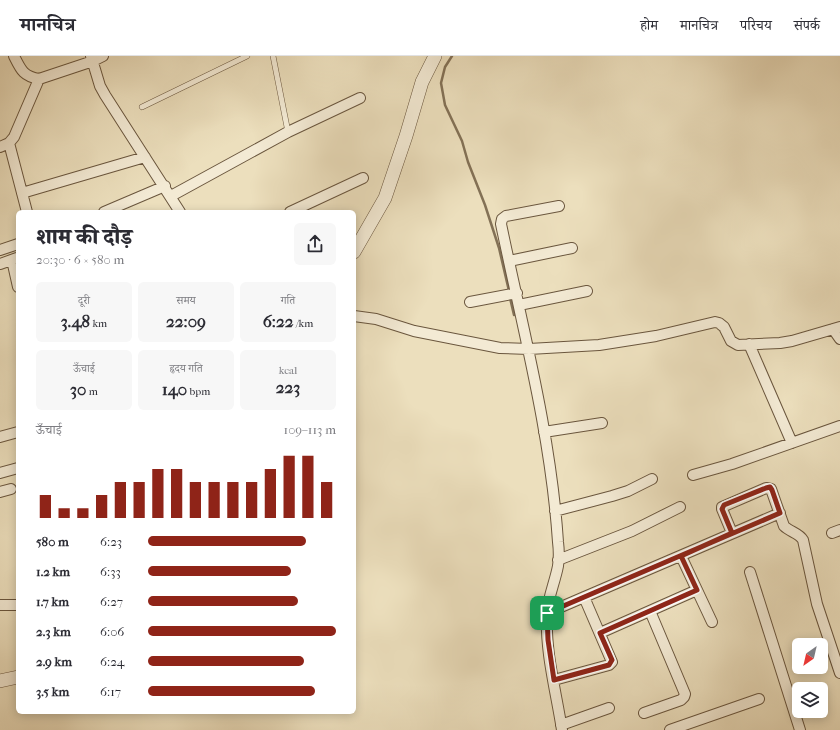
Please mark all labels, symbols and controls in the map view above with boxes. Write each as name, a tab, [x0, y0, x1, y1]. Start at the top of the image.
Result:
text: मानचित्र	[20, 14, 75, 36]
text: होम	[640, 17, 658, 34]
text: मानचित्र	[680, 17, 718, 34]
text: परिचय	[740, 17, 772, 34]
text: संपर्क	[794, 17, 820, 34]
button: share	[294, 223, 336, 265]
text: शाम की दौड़	[36, 224, 132, 250]
text: 20:30 · 6 × 580 m	[36, 252, 124, 267]
text: दूरी	[78, 294, 90, 307]
text: समय	[176, 294, 196, 307]
text: गति	[281, 294, 295, 307]
text: 3.48	[61, 311, 90, 331]
text: 22:09	[166, 311, 206, 331]
text: 6:22	[263, 311, 293, 331]
text: km	[90, 317, 107, 330]
text: /km	[293, 317, 313, 330]
text: ऊँचाई	[73, 362, 95, 375]
text: हृदय गति	[169, 362, 203, 375]
text: kcal	[279, 364, 297, 377]
text: 223	[276, 377, 300, 397]
text: 30	[70, 379, 86, 399]
text: 140	[162, 379, 187, 399]
text: m	[86, 385, 98, 398]
text: bpm	[187, 385, 210, 398]
text: ऊँचाई	[36, 422, 62, 437]
text: 109–113 m	[284, 422, 336, 437]
text: 580 m	[36, 534, 69, 549]
text: 6:23	[100, 534, 122, 549]
text: 1.2 km	[36, 564, 70, 579]
text: 6:33	[100, 564, 121, 579]
text: 1.7 km	[36, 594, 69, 609]
text: 6:27	[100, 594, 123, 609]
pin	[530, 596, 564, 630]
icon: arrive	[536, 602, 558, 624]
text: 2.3 km	[36, 624, 71, 639]
text: 6:06	[100, 624, 124, 639]
north arrow	[792, 638, 828, 674]
map controls	[792, 638, 828, 718]
text: 2.9 km	[36, 654, 72, 669]
text: 6:24	[100, 654, 125, 669]
button: layers	[792, 682, 828, 718]
text: 3.5 km	[36, 684, 69, 699]
text: 6:17	[100, 684, 121, 699]

